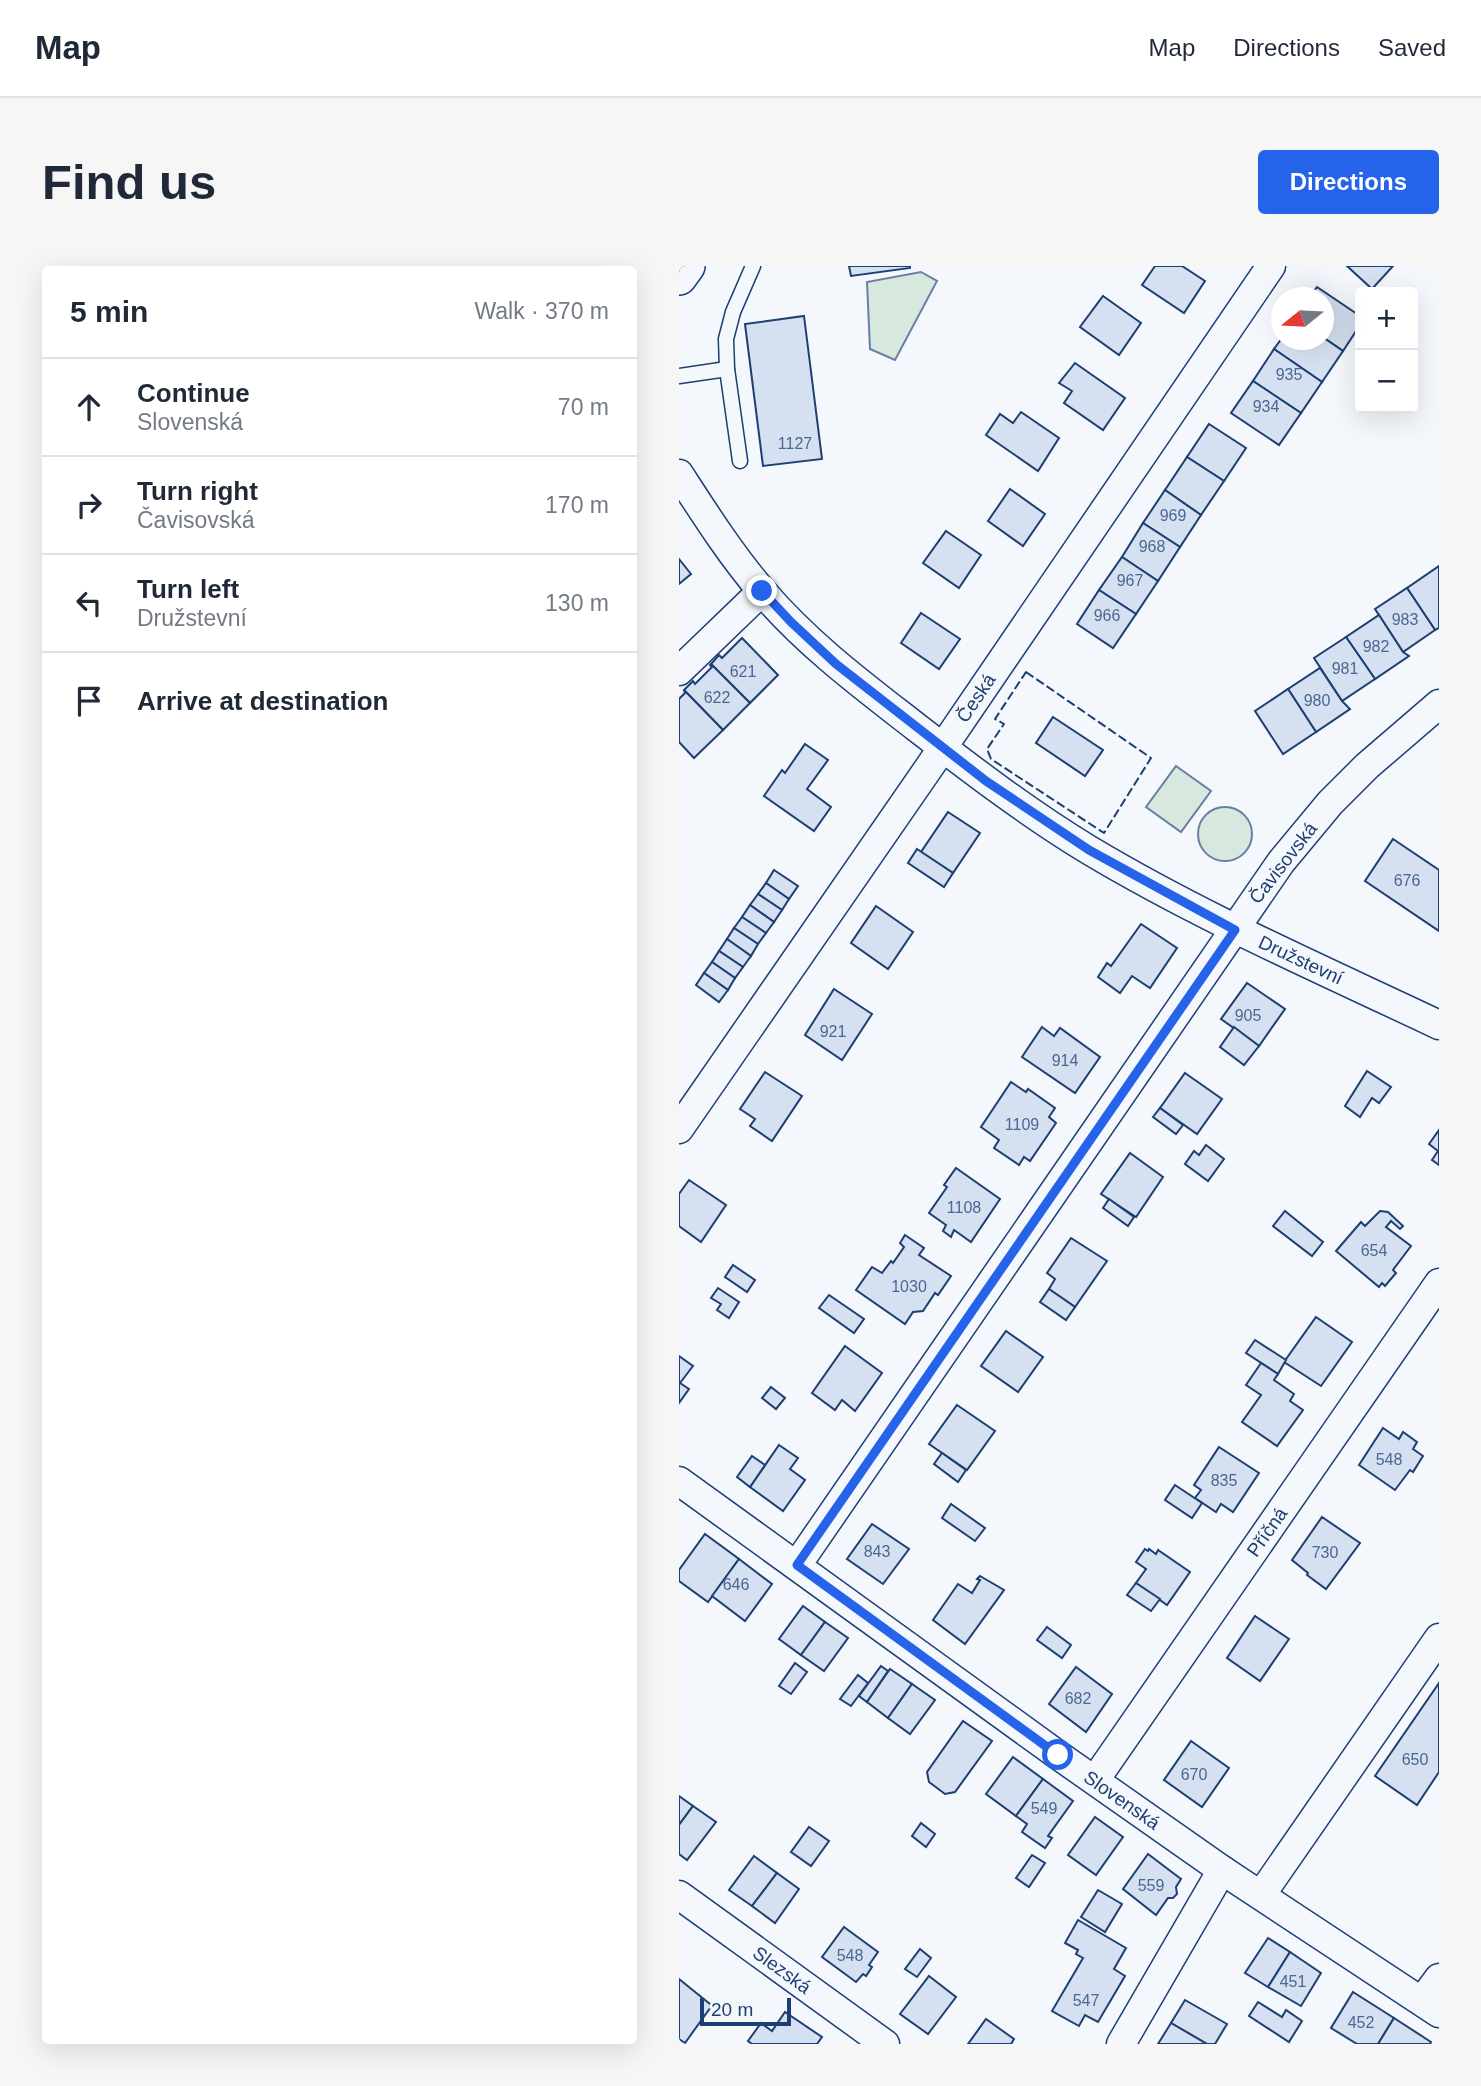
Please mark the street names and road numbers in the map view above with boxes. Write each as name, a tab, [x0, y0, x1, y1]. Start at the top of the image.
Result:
street label: Česká	[952, 669, 1000, 726]
street label: Čavisovská	[1245, 818, 1321, 908]
street label: Družstevní	[1255, 931, 1347, 989]
street label: Příčná	[1243, 1503, 1292, 1561]
street label: Slovenská	[1080, 1766, 1164, 1834]
street label: Slezská	[749, 1942, 815, 1998]

